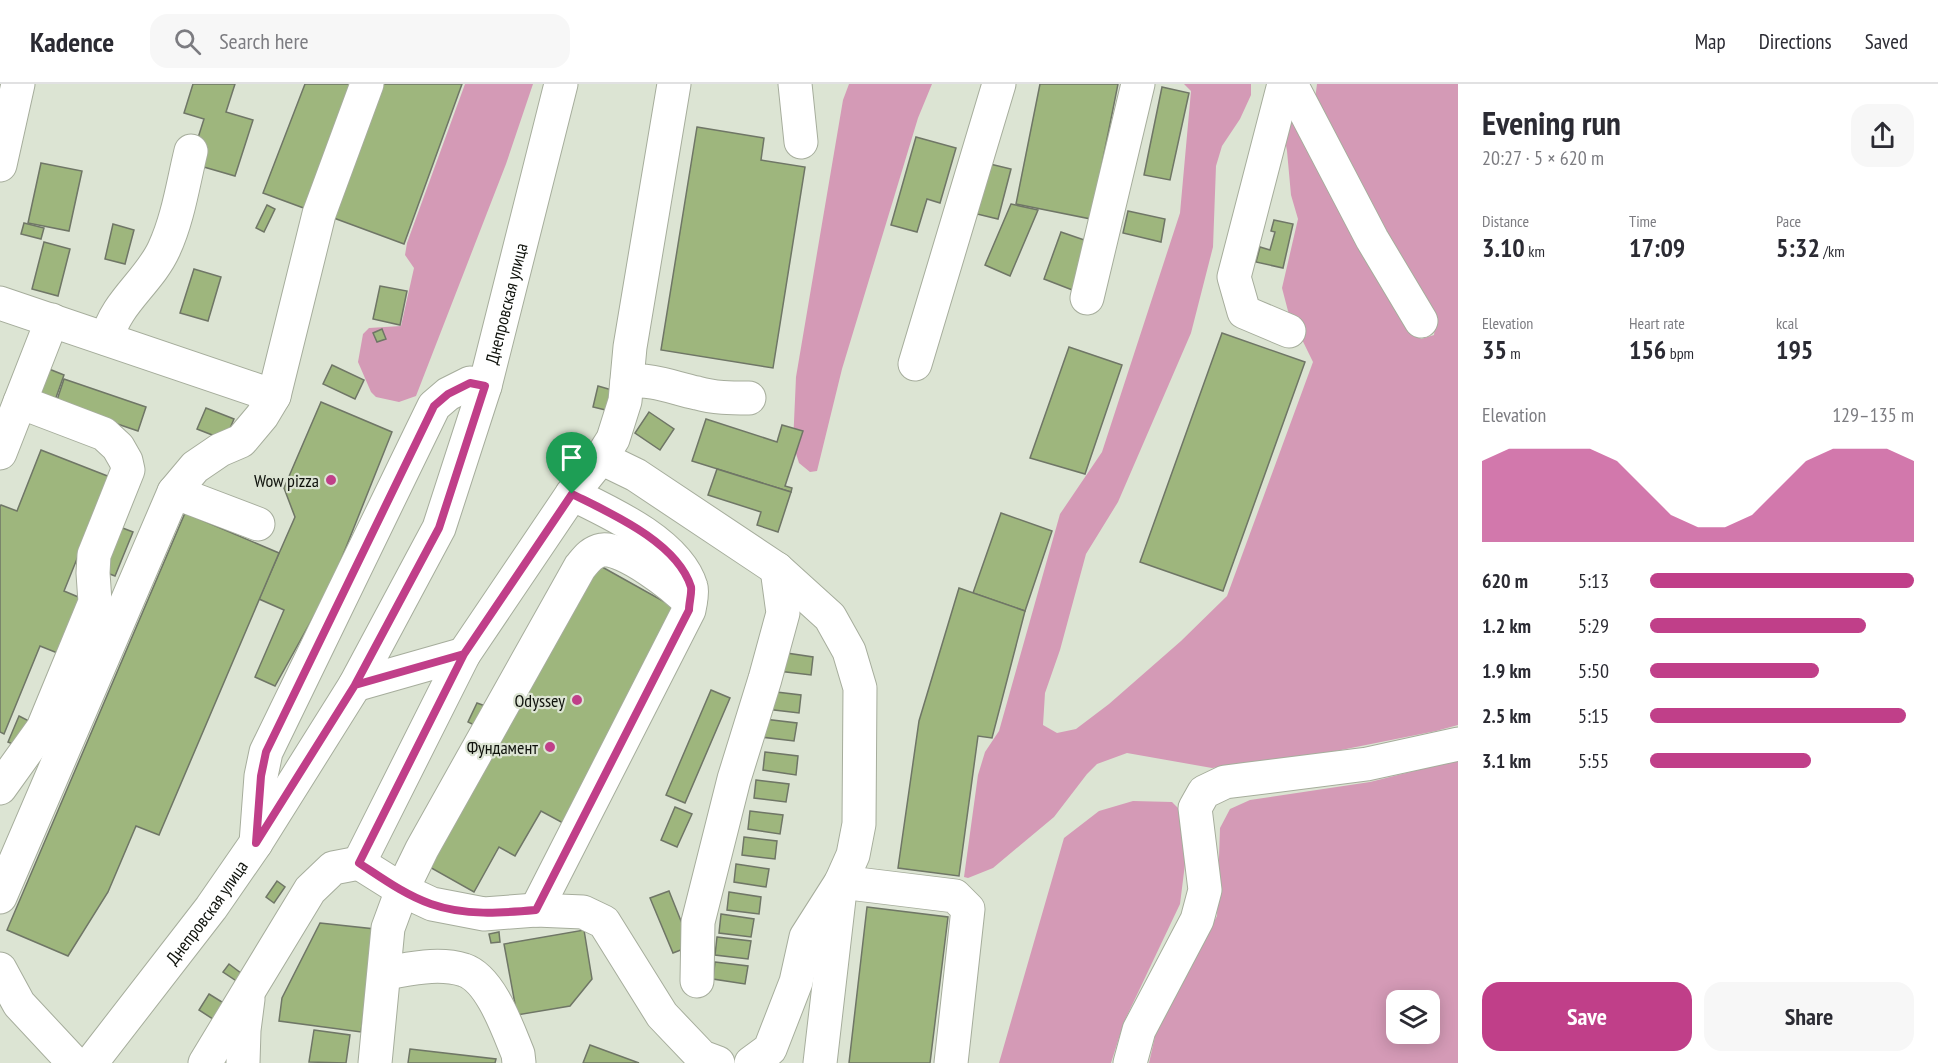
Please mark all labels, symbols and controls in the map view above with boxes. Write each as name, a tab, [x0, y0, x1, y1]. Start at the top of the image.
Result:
search box	[150, 14, 570, 68]
text: Kadence	[30, 23, 114, 60]
icon: search	[171, 25, 204, 58]
text: Search here	[219, 27, 309, 55]
text: Map	[1695, 28, 1726, 55]
text: Directions	[1759, 28, 1832, 55]
text: Saved	[1865, 28, 1908, 55]
text: Evening run	[1482, 101, 1621, 144]
button: share	[1851, 104, 1914, 167]
text: 20:27 · 5 × 620 m	[1482, 145, 1604, 171]
text: Distance	[1482, 211, 1529, 231]
text: Time	[1629, 211, 1657, 231]
text: Pace	[1776, 211, 1801, 231]
text: 3.10	[1482, 231, 1525, 264]
text: 17:09	[1629, 231, 1685, 264]
text: 5:32	[1776, 231, 1820, 264]
street label: Днепровская улица	[480, 241, 532, 366]
text: km	[1525, 241, 1545, 261]
text: /km	[1820, 241, 1845, 261]
text: Elevation	[1482, 313, 1533, 333]
text: Heart rate	[1629, 313, 1685, 333]
text: kcal	[1776, 313, 1798, 333]
text: 35	[1482, 333, 1507, 366]
text: 156	[1629, 333, 1666, 366]
text: 195	[1776, 333, 1813, 366]
text: m	[1507, 343, 1521, 363]
text: bpm	[1666, 343, 1694, 363]
text: Elevation	[1482, 402, 1546, 428]
text: 129–135 m	[1832, 402, 1914, 428]
pin	[546, 432, 597, 494]
icon: arrive	[555, 441, 588, 474]
place label: Wow pizza	[254, 469, 319, 492]
marker: Wow pizza	[324, 473, 338, 487]
text: 620 m	[1482, 568, 1528, 594]
text: 5:13	[1578, 568, 1609, 594]
text: 1.2 km	[1482, 613, 1531, 639]
text: 5:29	[1578, 613, 1609, 639]
text: 1.9 km	[1482, 658, 1531, 684]
text: 5:50	[1578, 658, 1609, 684]
place label: Odyssey	[514, 689, 565, 712]
marker: Odyssey	[570, 693, 584, 707]
text: 2.5 km	[1482, 703, 1531, 729]
text: 5:15	[1578, 703, 1609, 729]
place label: Фундамент	[467, 736, 538, 759]
marker: Фундамент	[543, 740, 557, 754]
text: 3.1 km	[1482, 748, 1531, 774]
text: 5:55	[1578, 748, 1609, 774]
street label: Днепровская улица	[160, 855, 252, 969]
button: Save	[1482, 982, 1692, 1051]
button: Share	[1704, 982, 1914, 1051]
map controls	[1386, 990, 1440, 1044]
button: layers	[1386, 990, 1440, 1044]

